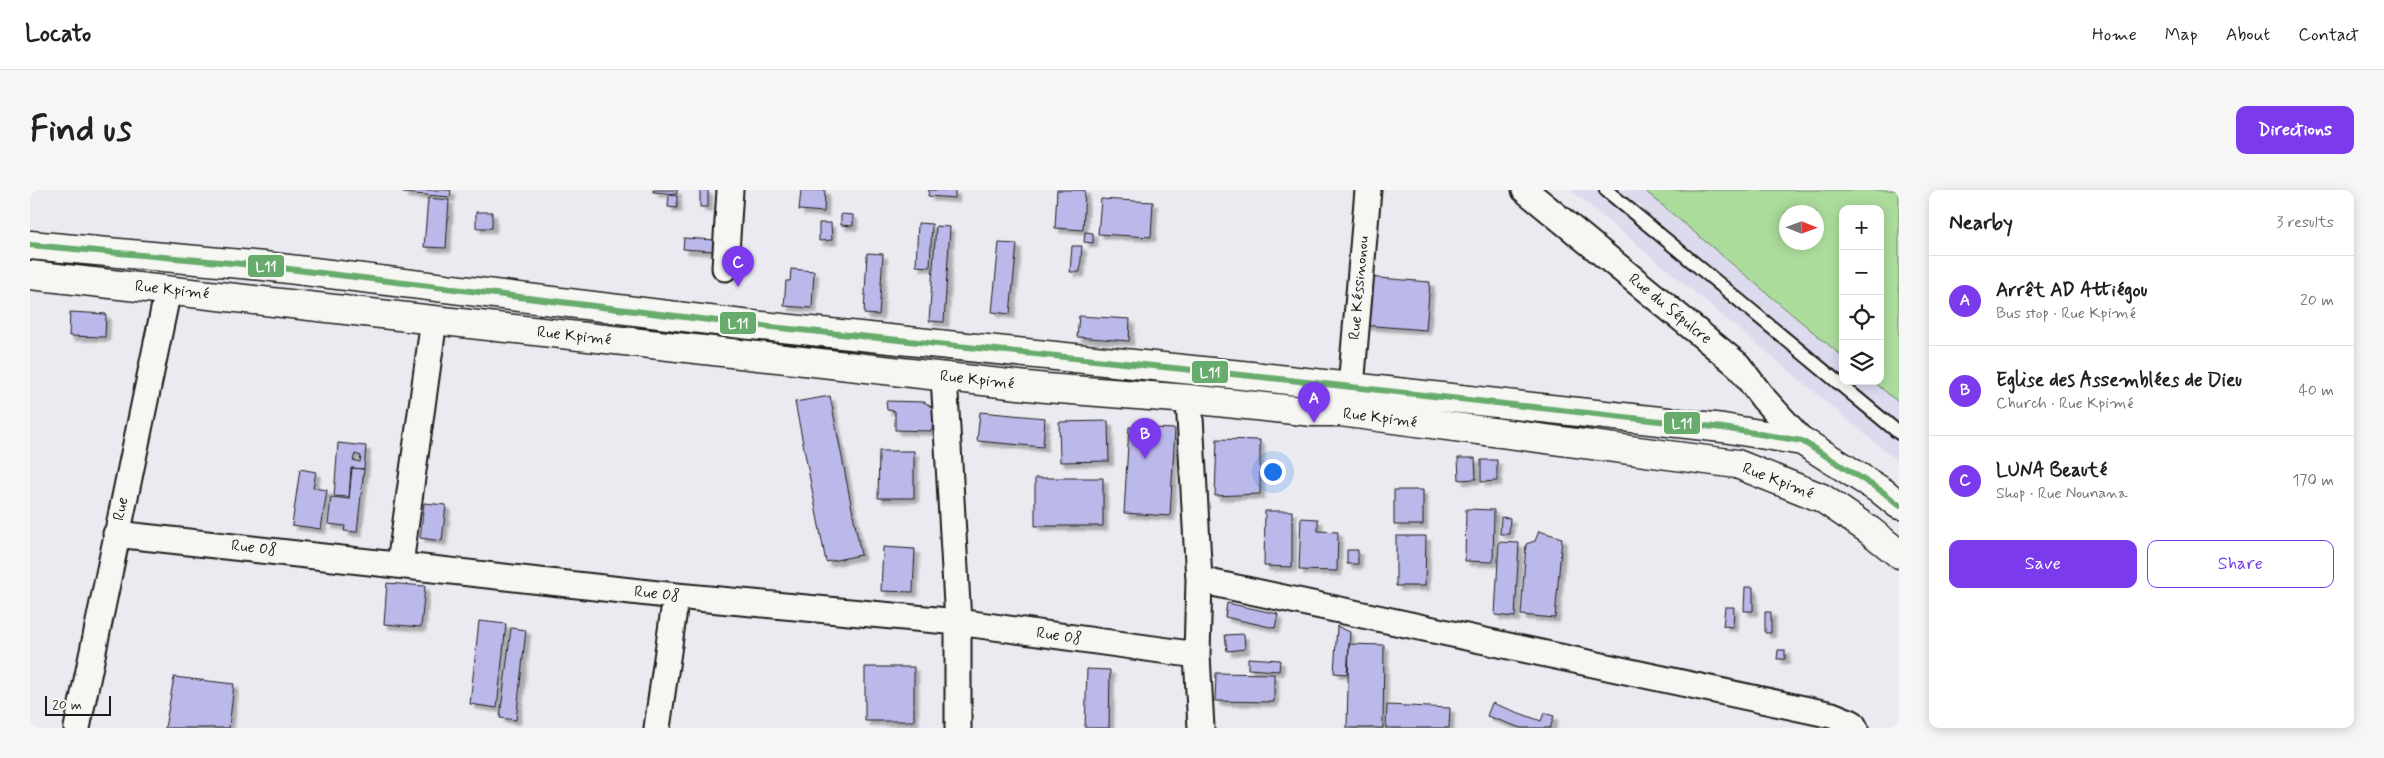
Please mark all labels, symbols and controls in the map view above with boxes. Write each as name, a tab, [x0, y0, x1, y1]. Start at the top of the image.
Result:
text: Locato	[25, 19, 91, 50]
text: Home	[2092, 23, 2137, 47]
text: Map	[2165, 23, 2198, 47]
text: About	[2226, 23, 2270, 47]
text: Contact	[2298, 23, 2359, 47]
button: Directions	[2236, 106, 2354, 154]
text: Find us	[30, 107, 132, 153]
north arrow	[1779, 205, 1824, 250]
map controls	[1839, 205, 1884, 385]
button: +	[1839, 205, 1884, 250]
text: Nearby	[1949, 209, 2013, 237]
text: 3 results	[2276, 212, 2334, 233]
street label: Rue Késsinonou	[1344, 235, 1374, 341]
pin: C	[722, 246, 754, 287]
button: −	[1839, 250, 1884, 295]
line badge: L11	[247, 254, 285, 278]
text: L11	[256, 258, 276, 276]
street label: Rue du Sépulcre	[1624, 269, 1716, 349]
street label: Rue Kpimé	[134, 276, 210, 304]
text: Arrêt AD Attiégou	[1996, 278, 2147, 303]
text: A	[1960, 290, 1970, 311]
text: 20 m	[2300, 290, 2334, 311]
button: locate	[1839, 295, 1884, 340]
text: Bus stop · Rue Kpimé	[1996, 303, 2136, 324]
line badge: L11	[719, 311, 757, 335]
text: L11	[728, 315, 748, 333]
street label: Rue Kpimé	[536, 322, 612, 350]
button: layers	[1839, 340, 1884, 385]
line badge: L11	[1191, 360, 1229, 384]
text: L11	[1200, 364, 1220, 382]
street label: Rue Kpimé	[939, 366, 1015, 394]
text: Eglise des Assemblées de Dieu	[1996, 368, 2242, 393]
text: B	[1960, 380, 1970, 401]
text: 40 m	[2298, 380, 2334, 401]
pin: A	[1298, 382, 1330, 423]
text: Church · Rue Kpimé	[1996, 393, 2133, 414]
street label: Rue Kpimé	[1342, 403, 1418, 433]
line badge: L11	[1663, 411, 1701, 435]
text: L11	[1672, 415, 1692, 433]
pin: B	[1129, 418, 1161, 459]
street label: Rue Kpimé	[1739, 458, 1817, 504]
text: LUNA Beauté	[1996, 458, 2107, 483]
your location	[1260, 459, 1286, 485]
text: C	[1959, 470, 1971, 491]
text: 170 m	[2292, 470, 2334, 491]
text: Shop · Rue Nounana	[1996, 483, 2128, 504]
street label: Rue	[108, 495, 134, 523]
street label: Rue 08	[230, 535, 278, 561]
button: Save	[1949, 540, 2137, 588]
button: Share	[2147, 540, 2334, 588]
street label: Rue 08	[633, 581, 681, 607]
street label: Rue 08	[1035, 622, 1083, 650]
scale bar	[45, 693, 111, 716]
text: 20 m	[52, 696, 82, 714]

